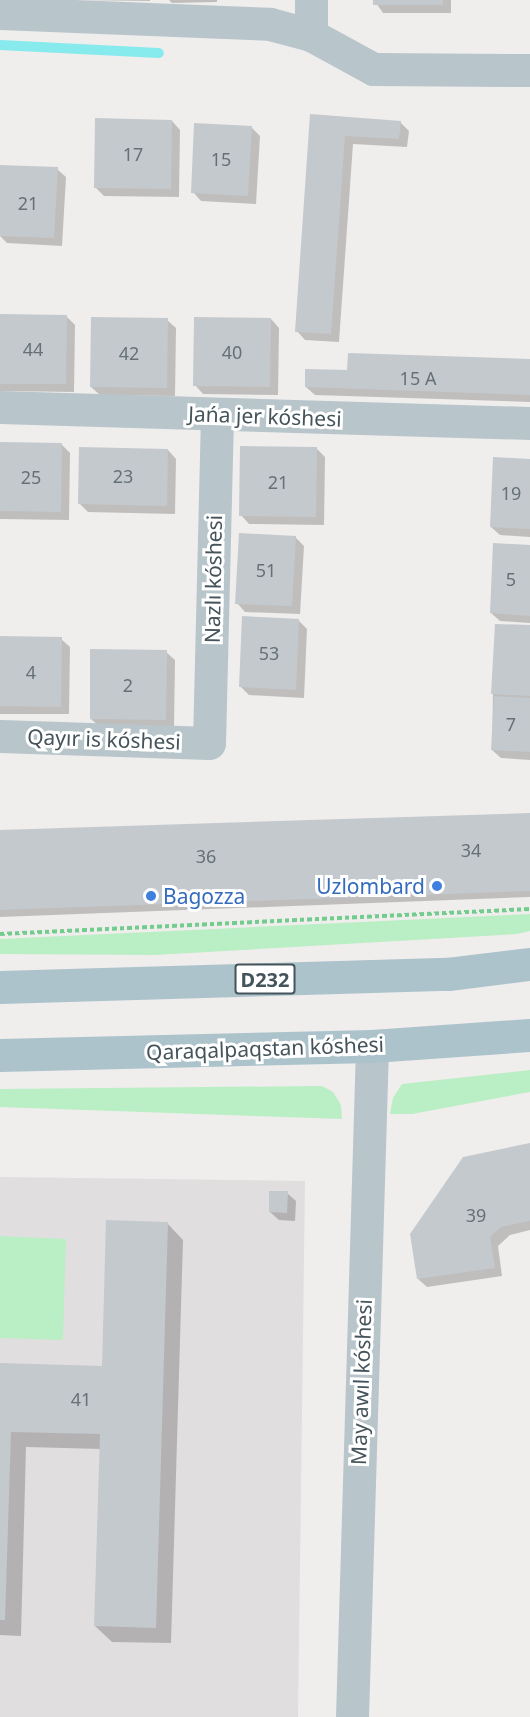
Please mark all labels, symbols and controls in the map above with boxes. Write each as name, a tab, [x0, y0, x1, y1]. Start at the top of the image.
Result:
house number: 17	[123, 143, 143, 165]
house number: 15	[211, 148, 231, 170]
house number: 21	[18, 192, 38, 214]
house number: 44	[23, 338, 43, 360]
house number: 40	[222, 341, 242, 363]
house number: 42	[119, 342, 139, 364]
house number: 15 А	[400, 367, 436, 389]
street label: Jańa jer kóshesi	[188, 401, 342, 431]
house number: 23	[113, 465, 133, 487]
house number: 25	[21, 466, 41, 488]
house number: 21	[268, 471, 288, 493]
house number: 19	[501, 482, 521, 504]
street label: Nazlı kóshesi	[199, 515, 227, 643]
house number: 51	[256, 559, 276, 581]
house number: 5	[506, 568, 516, 590]
house number: 53	[259, 642, 279, 664]
house number: 4	[26, 661, 36, 683]
house number: 2	[123, 674, 133, 696]
house number: 7	[506, 713, 516, 735]
street label: Qayır is kóshesi	[27, 724, 181, 754]
house number: 34	[461, 839, 481, 861]
house number: 36	[196, 845, 216, 867]
place label: Uzlombard	[316, 873, 425, 899]
marker: Uzlombard	[430, 879, 444, 893]
place label: Bagozza	[163, 883, 245, 909]
marker: Bagozza	[144, 889, 158, 903]
road number: D232	[234, 962, 296, 996]
street label: Qaraqalpaqstan kóshesi	[146, 1031, 384, 1065]
house number: 39	[466, 1204, 486, 1226]
street label: May awıl kóshesi	[346, 1299, 376, 1465]
house number: 41	[71, 1388, 91, 1410]

